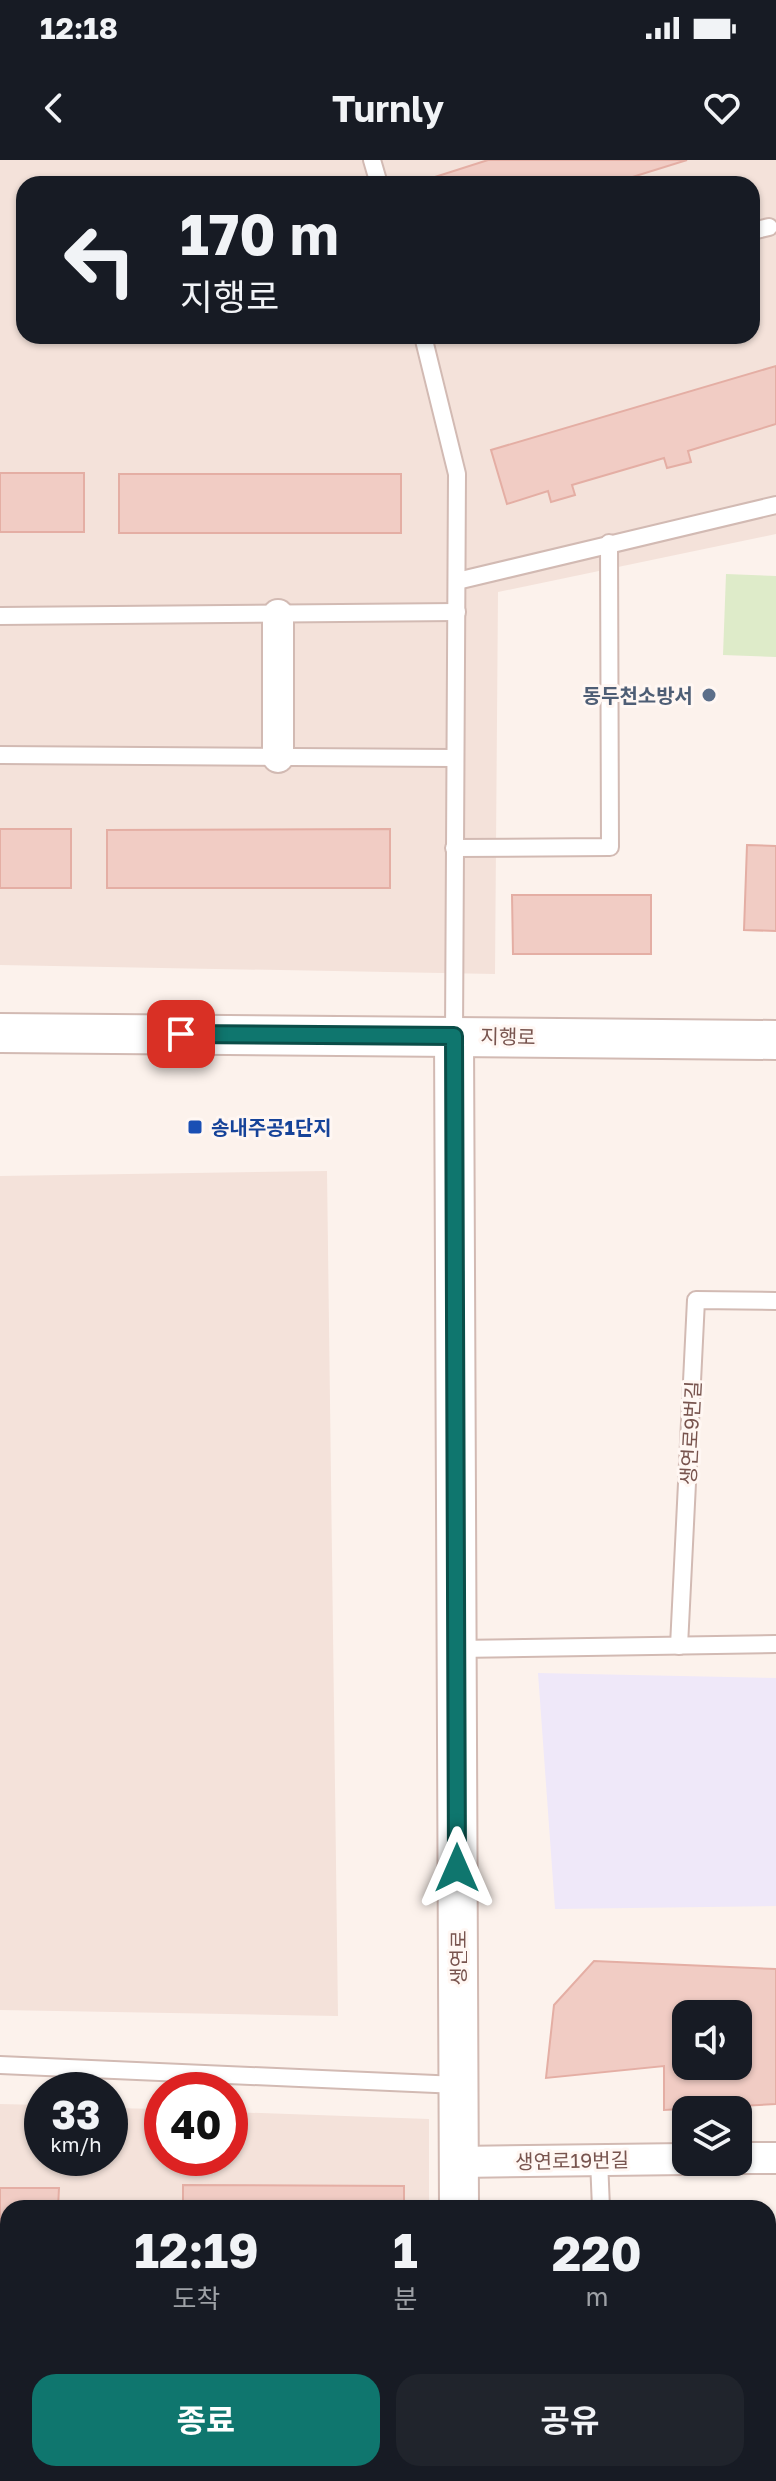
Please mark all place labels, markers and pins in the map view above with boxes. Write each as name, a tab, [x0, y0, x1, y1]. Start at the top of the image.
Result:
place label: 동두천소방서	[583, 683, 693, 707]
marker: 동두천소방서	[700, 686, 718, 704]
pin	[147, 1000, 215, 1068]
place label: 송내주공1단지	[211, 1115, 332, 1139]
marker: 송내주공1단지	[186, 1118, 204, 1136]

